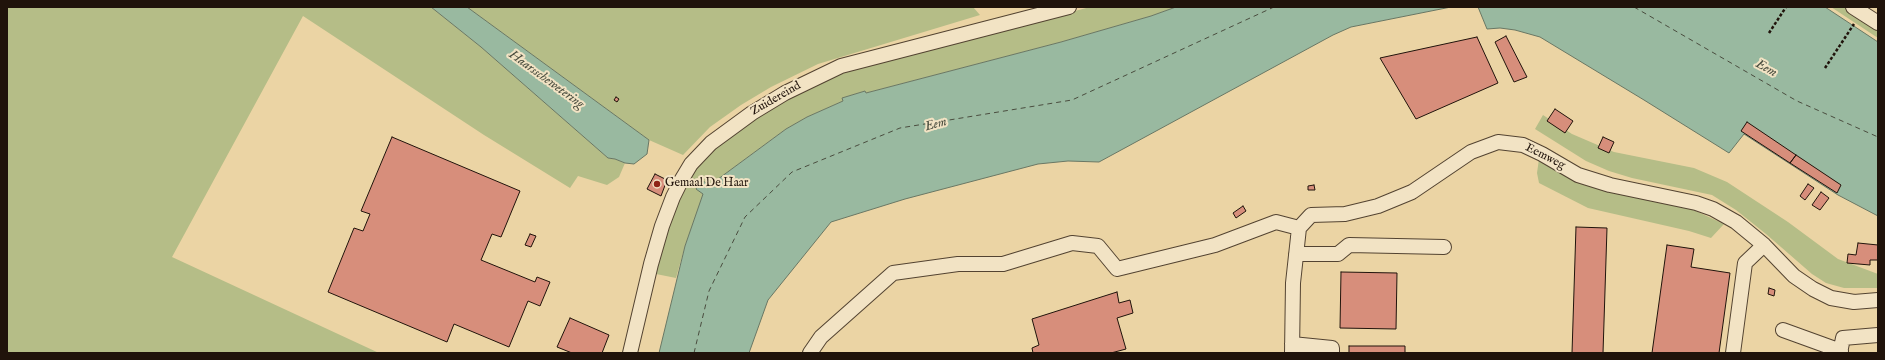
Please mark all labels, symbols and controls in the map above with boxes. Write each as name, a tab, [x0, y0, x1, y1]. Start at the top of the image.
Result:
water label: Haarsschewetering	[505, 48, 587, 112]
water label: Eem	[1753, 57, 1779, 81]
street label: Zuidereind	[748, 79, 804, 119]
water label: Eem	[923, 114, 949, 136]
street label: Eemweg	[1523, 141, 1567, 173]
place label: Gemaal De Haar	[665, 177, 748, 191]
marker: Gemaal De Haar	[652, 179, 662, 189]

